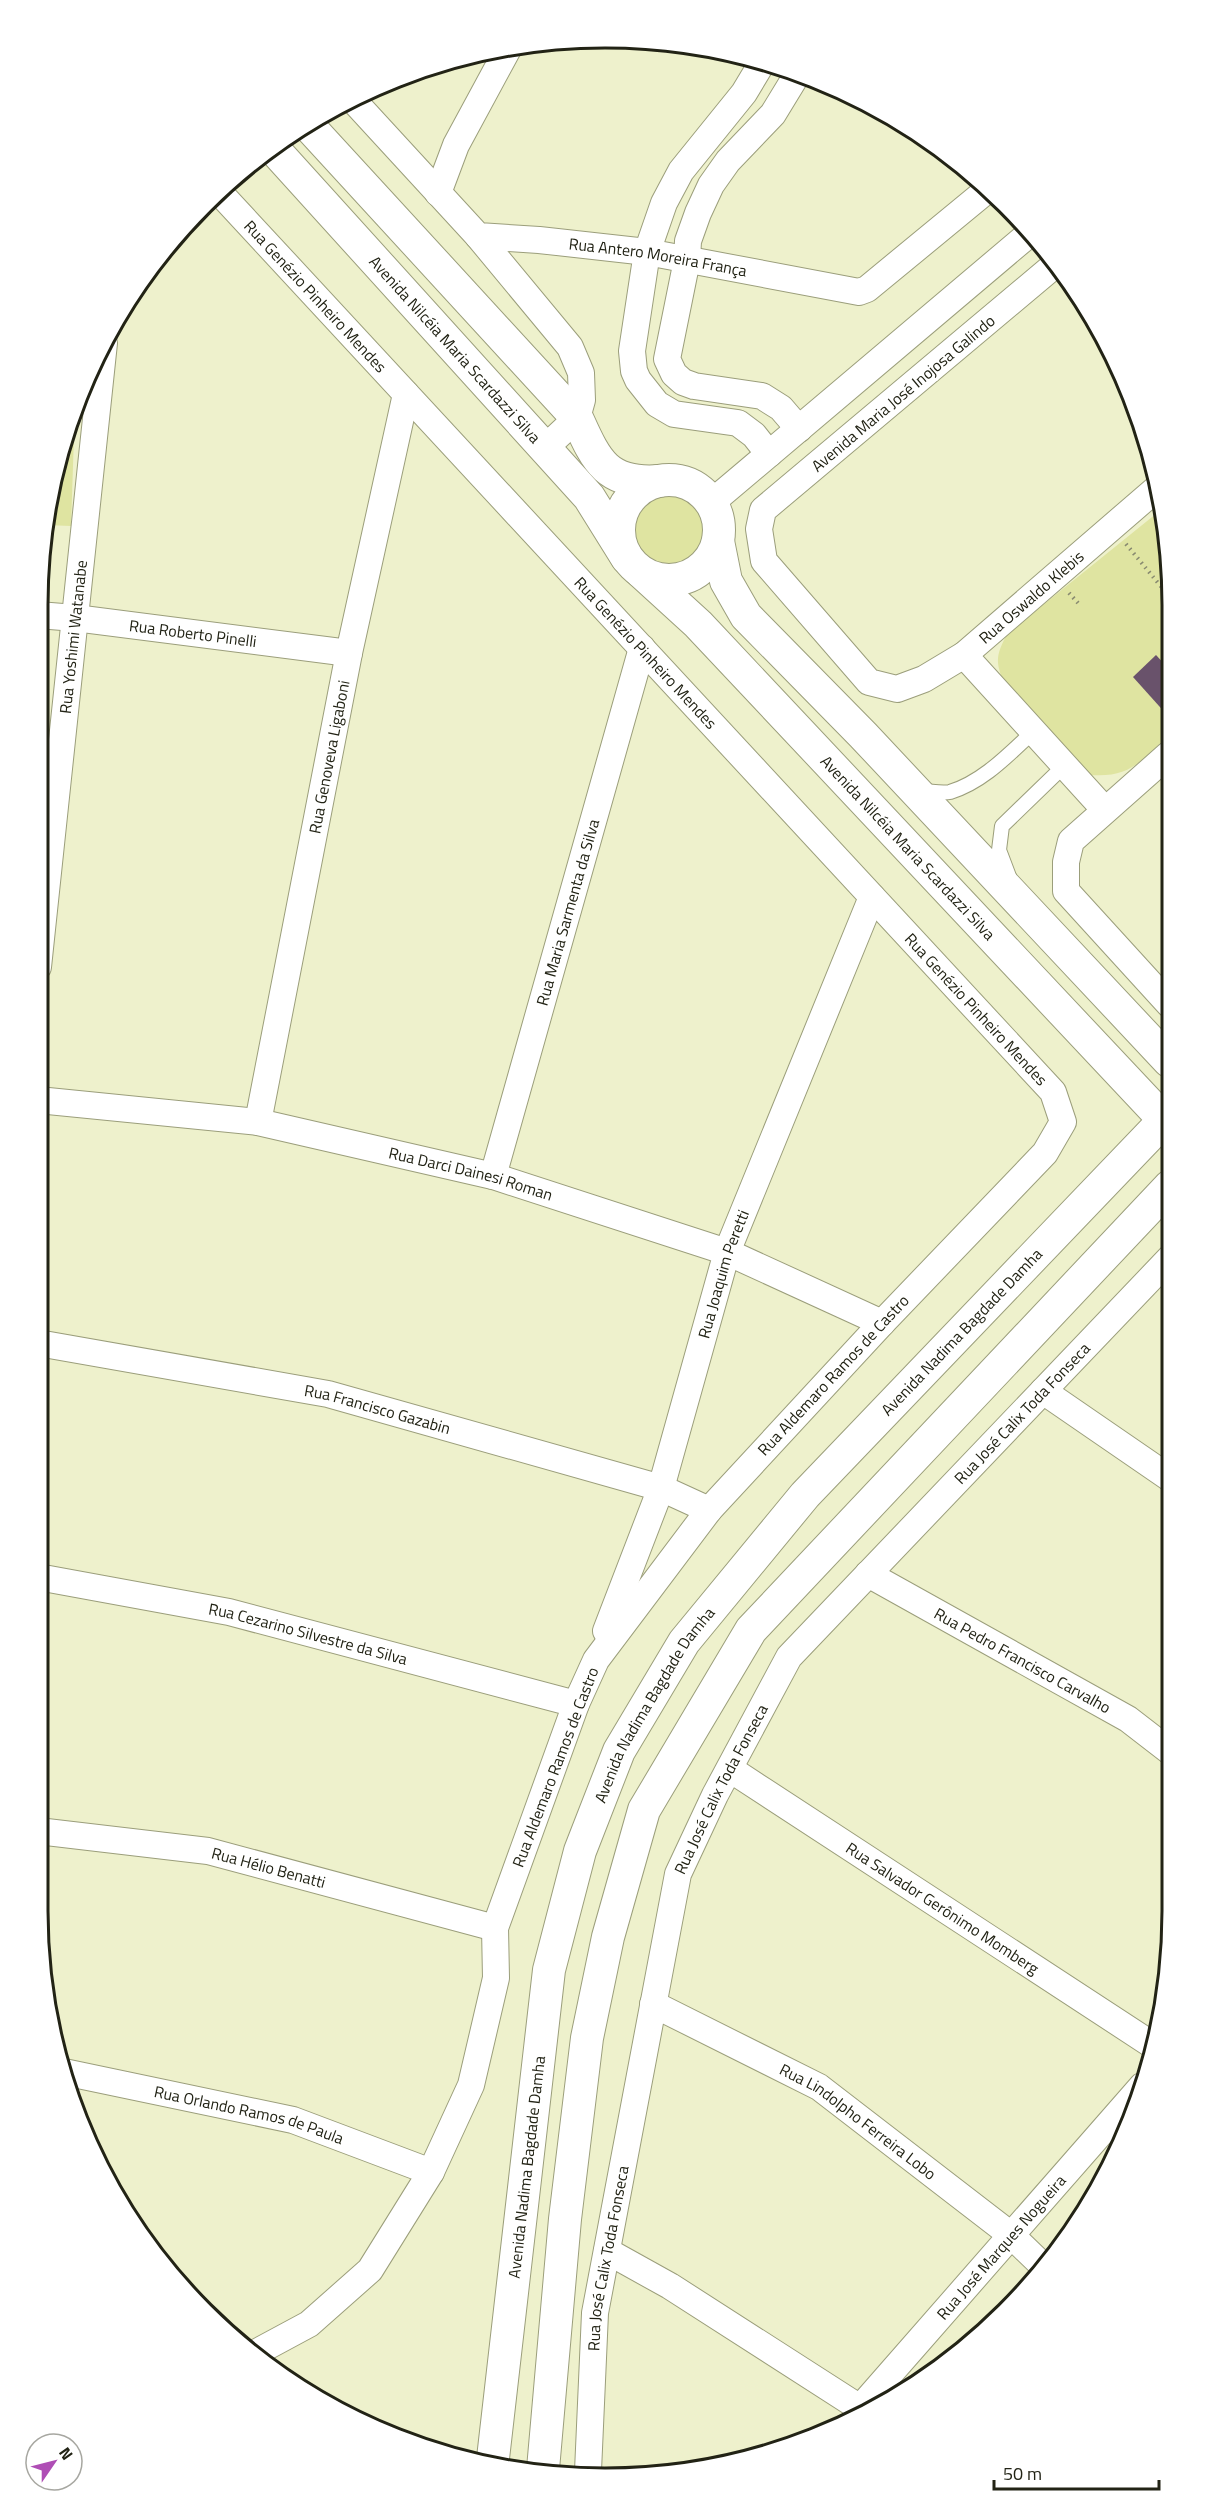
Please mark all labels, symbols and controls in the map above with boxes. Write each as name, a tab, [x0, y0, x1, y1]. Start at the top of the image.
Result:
street label: Rua Genézio Pinheiro Mendes	[239, 214, 392, 378]
street label: Rua Antero Moreira França	[568, 231, 749, 283]
street label: Avenida Nilcéia Maria Scardazzi Silva	[364, 250, 547, 449]
street label: Avenida Maria José Inojosa Galindo	[806, 309, 1000, 477]
street label: Rua Oswaldo Klebis	[973, 545, 1089, 649]
street label: Rua Yoshimi Watanabe	[53, 559, 93, 715]
street label: Rua Genézio Pinheiro Mendes	[569, 571, 723, 734]
street label: Rua Roberto Pinelli	[128, 613, 258, 653]
street label: Rua Genoveva Ligaboni	[302, 678, 355, 836]
street label: Avenida Nilcéia Maria Scardazzi Silva	[815, 750, 1001, 945]
street label: Rua Maria Sarmenta da Silva	[530, 816, 605, 1008]
street label: Rua Genézio Pinheiro Mendes	[899, 927, 1053, 1091]
street label: Rua Darci Dainesi Roman	[386, 1140, 556, 1207]
street label: Rua Joaquim Peretti	[691, 1206, 755, 1341]
street label: Avenida Nadima Bagdade Damha	[875, 1243, 1048, 1421]
street label: Rua Aldemaro Ramos de Castro	[752, 1289, 914, 1461]
street label: Rua José Calix Toda Fonseca	[948, 1337, 1095, 1489]
street label: Rua Francisco Gazabin	[302, 1378, 453, 1440]
street label: Rua Cezarino Silvestre da Silva	[207, 1596, 410, 1671]
street label: Rua Pedro Francisco Carvalho	[930, 1601, 1115, 1719]
street label: Avenida Nadima Bagdade Damha	[588, 1602, 720, 1806]
street label: Rua Aldemaro Ramos de Castro	[506, 1663, 604, 1871]
street label: Rua José Calix Toda Fonseca	[668, 1700, 774, 1878]
street label: Rua Salvador Gerônimo Momberg	[841, 1836, 1044, 1980]
street label: Rua Hélio Benatti	[209, 1840, 328, 1894]
street label: Avenida Nadima Bagdade Damha	[502, 2054, 551, 2280]
street label: Rua Lindolpho Ferreira Lobo	[775, 2057, 942, 2185]
street label: Rua Orlando Ramos de Paula	[152, 2079, 347, 2150]
street label: Rua José Calix Toda Fonseca	[581, 2164, 635, 2352]
street label: Rua José Marques Nogueira	[931, 2169, 1071, 2325]
north arrow	[24, 2432, 84, 2492]
text: N	[53, 2442, 79, 2465]
scale bar	[994, 2453, 1159, 2491]
text: 50 m	[1003, 2460, 1042, 2487]

